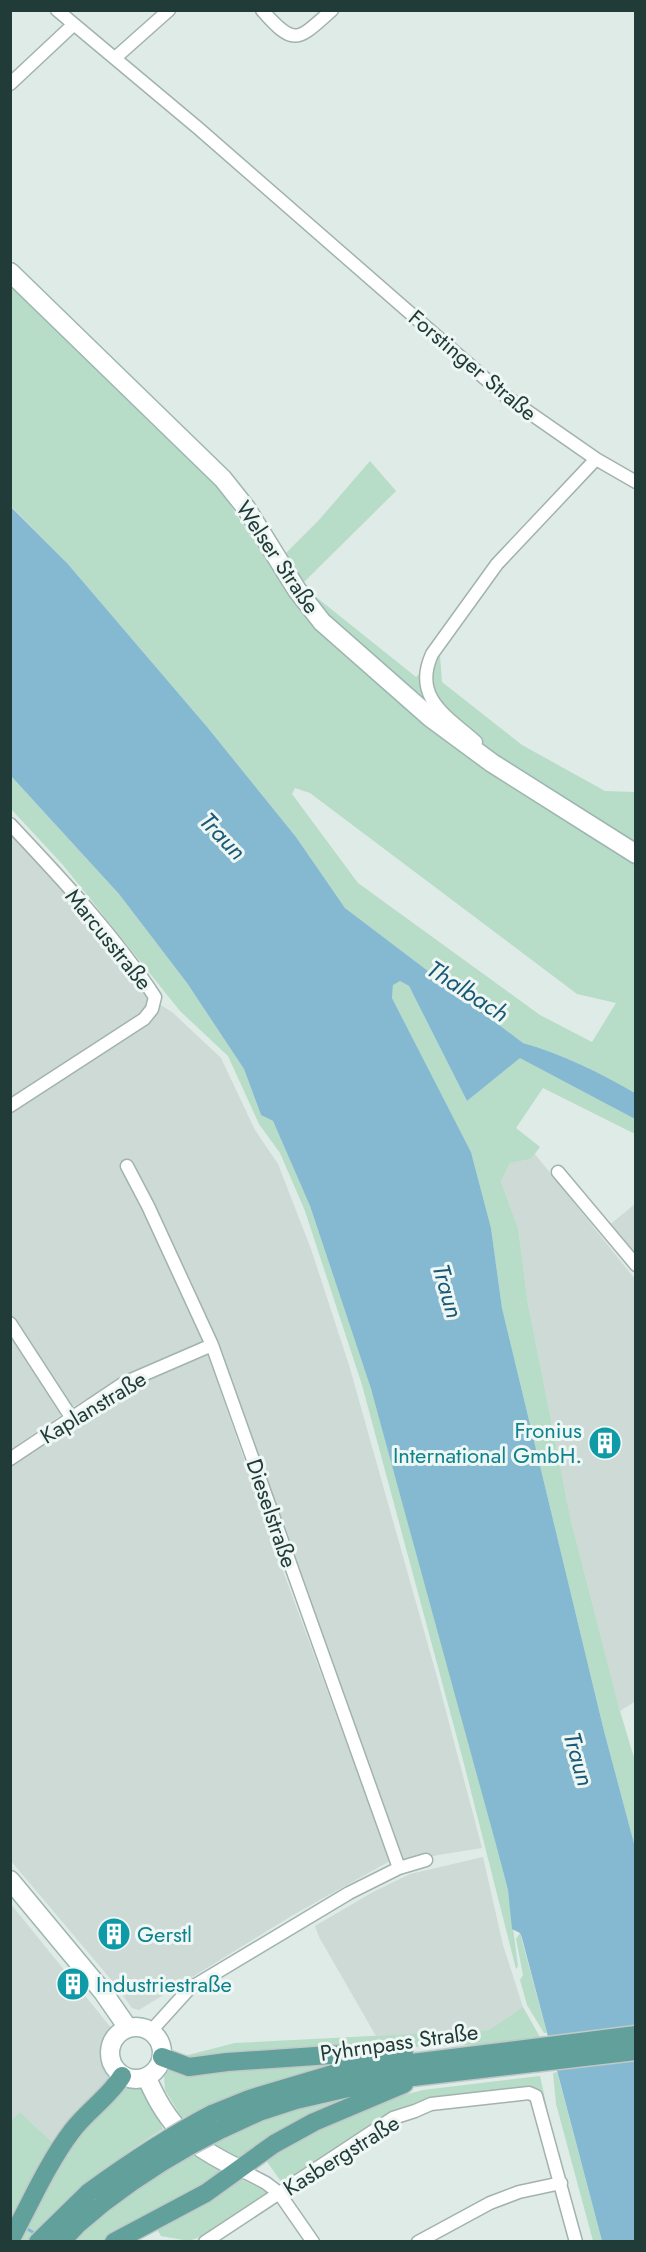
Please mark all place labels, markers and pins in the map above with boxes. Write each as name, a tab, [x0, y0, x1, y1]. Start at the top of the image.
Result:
place label: Fronius International GmbH.	[393, 1414, 582, 1471]
building icon: Fronius International GmbH.	[587, 1425, 623, 1461]
building icon: Gerstl	[96, 1916, 132, 1952]
place label: Gerstl	[137, 1918, 192, 1950]
building icon: Industriestraße	[55, 1966, 91, 2002]
place label: Industriestraße	[96, 1968, 232, 2000]

